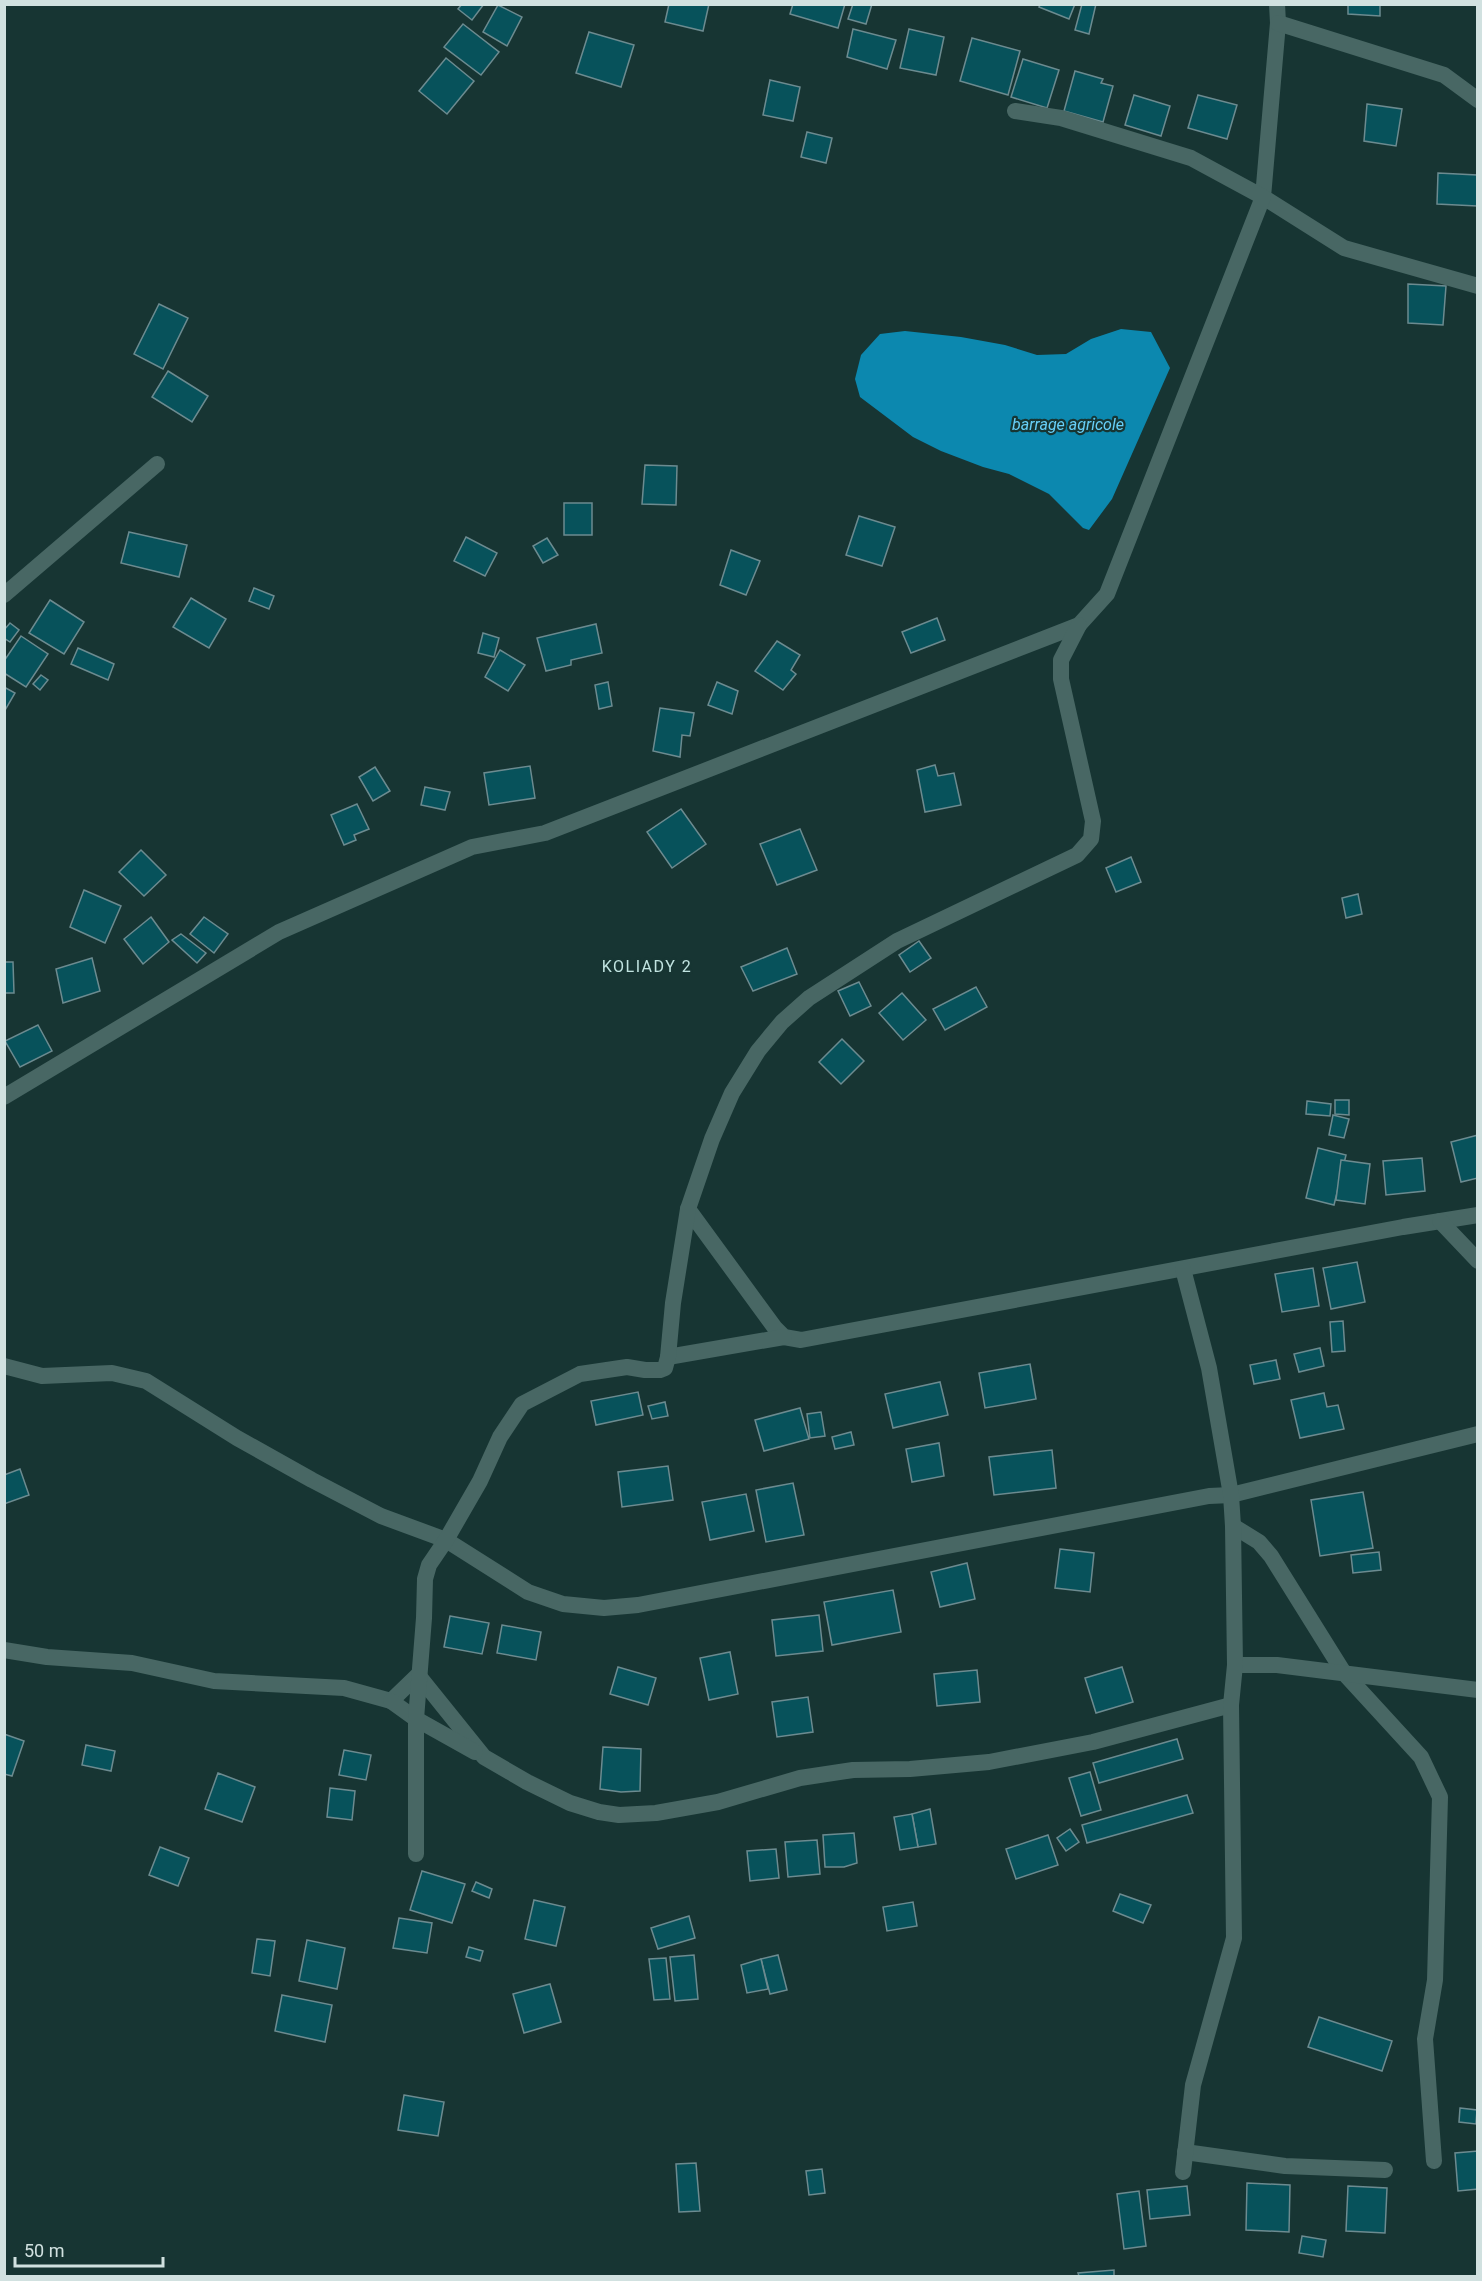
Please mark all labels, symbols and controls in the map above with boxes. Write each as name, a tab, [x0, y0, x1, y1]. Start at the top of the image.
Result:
water label: barrage agricole	[1012, 415, 1124, 434]
district label: KOLIADY 2	[602, 957, 692, 976]
scale bar	[15, 2230, 164, 2268]
text: 50 m	[24, 2240, 64, 2261]

